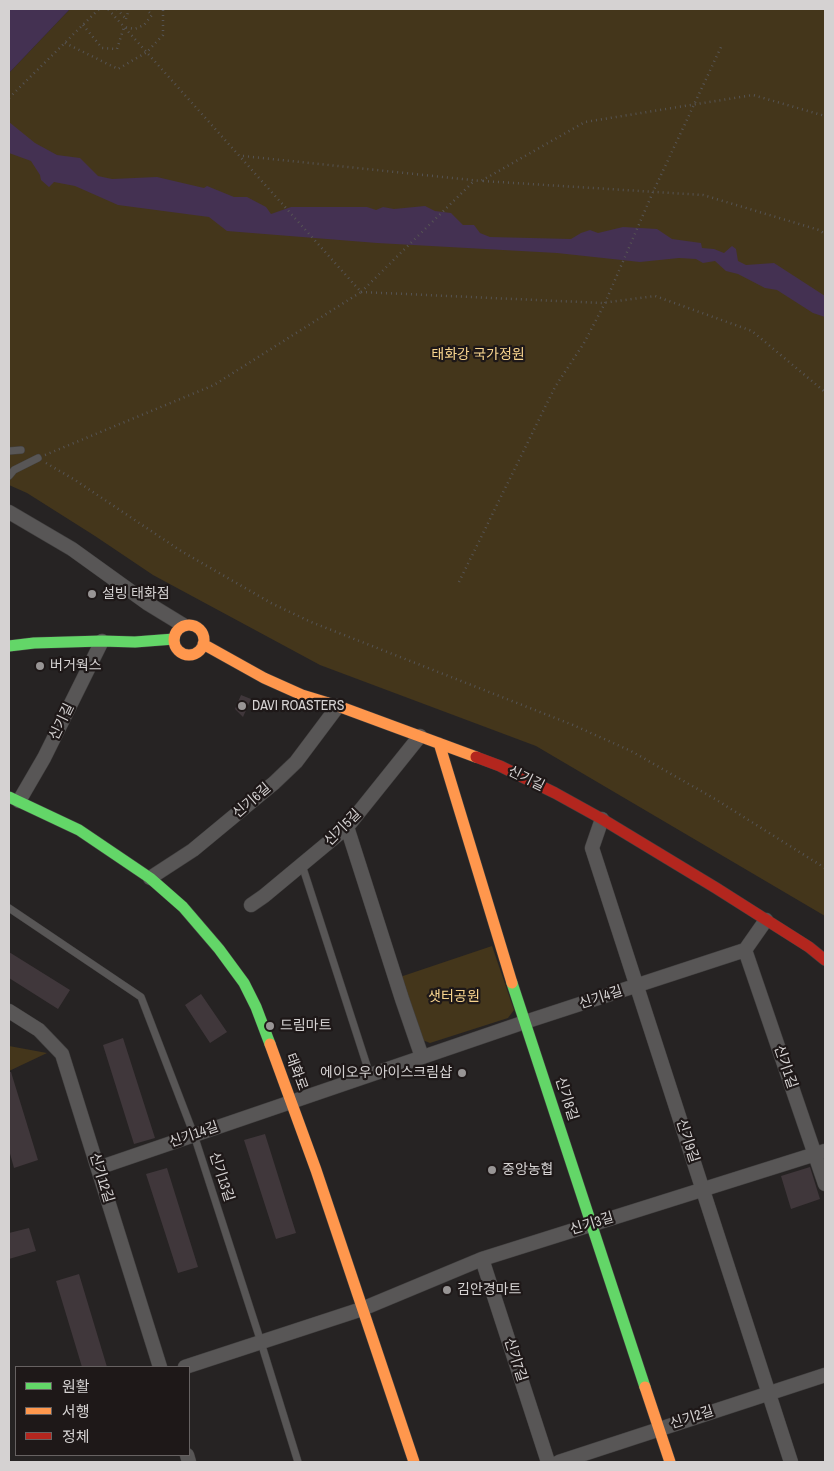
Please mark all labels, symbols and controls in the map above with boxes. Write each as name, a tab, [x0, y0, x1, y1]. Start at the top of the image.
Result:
park label: 태화강 국가정원	[431, 347, 525, 363]
place label: 설빙 태화점	[102, 586, 170, 602]
marker: 설빙 태화점	[86, 588, 98, 600]
place label: 버거웍스	[50, 658, 102, 674]
marker: 버거웍스	[34, 660, 46, 672]
place label: DAVI ROASTERS	[252, 698, 344, 714]
marker: DAVI ROASTERS	[236, 700, 248, 712]
street label: 신기길	[46, 701, 78, 743]
street label: 신기길	[505, 763, 547, 795]
street label: 신기6길	[229, 780, 275, 822]
street label: 신기5길	[321, 806, 365, 850]
street label: 신기4길	[577, 983, 625, 1013]
park label: 샛터공원	[428, 989, 480, 1005]
place label: 드림마트	[280, 1018, 332, 1034]
marker: 드림마트	[264, 1020, 276, 1032]
street label: 신기1길	[770, 1043, 800, 1091]
street label: 태화로	[281, 1051, 311, 1093]
place label: 에이오우 아이스크림샵	[320, 1065, 452, 1081]
marker: 에이오우 아이스크림샵	[456, 1067, 468, 1079]
street label: 신기8길	[551, 1075, 581, 1123]
street label: 신기9길	[672, 1117, 702, 1165]
street label: 신기14길	[167, 1119, 221, 1151]
street label: 신기13길	[205, 1150, 237, 1204]
street label: 신기12길	[85, 1151, 117, 1205]
place label: 중앙농협	[502, 1162, 554, 1178]
marker: 중앙농협	[486, 1164, 498, 1176]
street label: 신기3길	[568, 1209, 616, 1239]
place label: 김안경마트	[457, 1282, 521, 1298]
marker: 김안경마트	[441, 1284, 453, 1296]
street label: 신기7길	[500, 1336, 530, 1384]
legend	[15, 1366, 190, 1456]
text: 원활	[62, 1376, 90, 1397]
text: 서행	[62, 1401, 90, 1422]
street label: 신기2길	[668, 1403, 716, 1433]
text: 정체	[62, 1426, 90, 1447]

